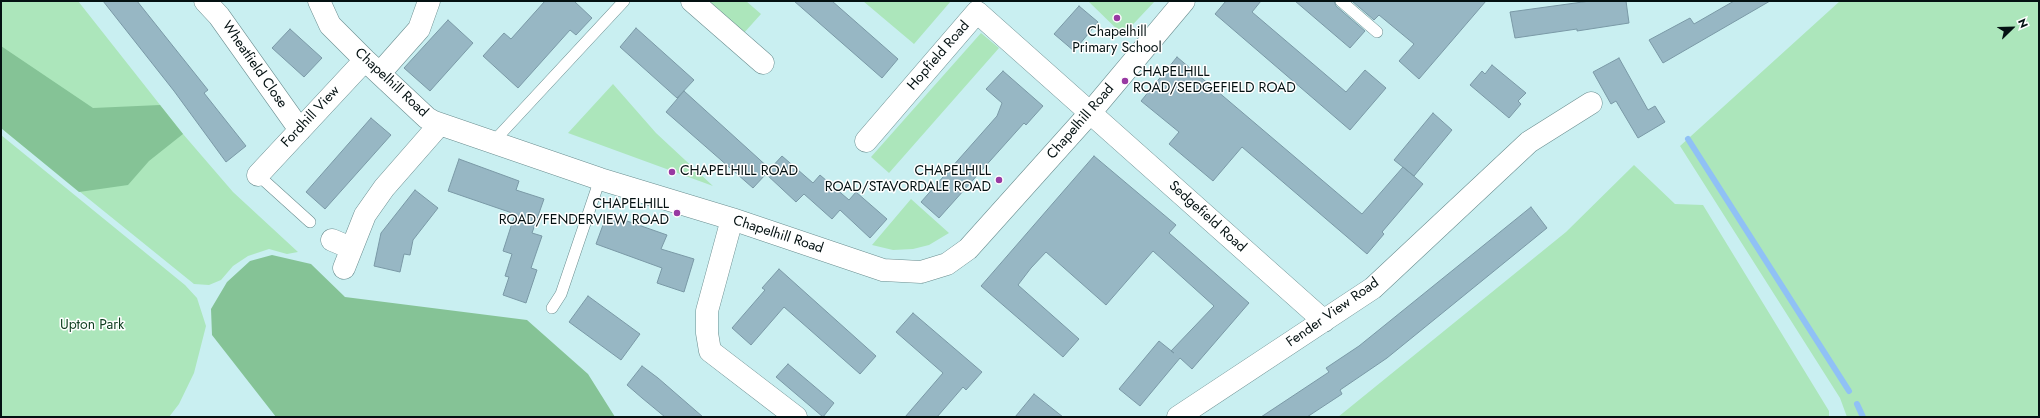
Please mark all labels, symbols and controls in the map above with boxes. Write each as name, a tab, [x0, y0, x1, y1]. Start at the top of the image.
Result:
north arrow	[1992, 8, 2032, 48]
marker: Chapelhill Primary School	[1112, 13, 1122, 23]
text: N	[2014, 16, 2032, 30]
street label: Wheatfield Close	[218, 18, 290, 112]
street label: Hopfield Road	[904, 18, 974, 94]
place label: Chapelhill Primary School	[1072, 25, 1162, 58]
street label: Chapelhill Road	[351, 45, 431, 121]
place label: CHAPELHILL ROAD/SEDGEFIELD ROAD	[1133, 65, 1296, 98]
marker: CHAPELHILL ROAD/SEDGEFIELD ROAD	[1120, 76, 1130, 86]
street label: Chapelhill Road	[1044, 81, 1118, 163]
street label: Fordhill View	[278, 83, 344, 151]
place label: CHAPELHILL ROAD	[680, 164, 798, 180]
place label: CHAPELHILL ROAD/STAVORDALE ROAD	[825, 164, 991, 196]
marker: CHAPELHILL ROAD	[667, 167, 677, 177]
marker: CHAPELHILL ROAD/STAVORDALE ROAD	[994, 175, 1004, 185]
street label: Sedgefield Road	[1165, 178, 1249, 256]
place label: CHAPELHILL ROAD/FENDERVIEW ROAD	[499, 197, 669, 230]
marker: CHAPELHILL ROAD/FENDERVIEW ROAD	[672, 208, 682, 218]
street label: Chapelhill Road	[731, 213, 825, 257]
street label: Fender View Road	[1283, 275, 1383, 351]
park label: Upton Park	[60, 318, 124, 334]

